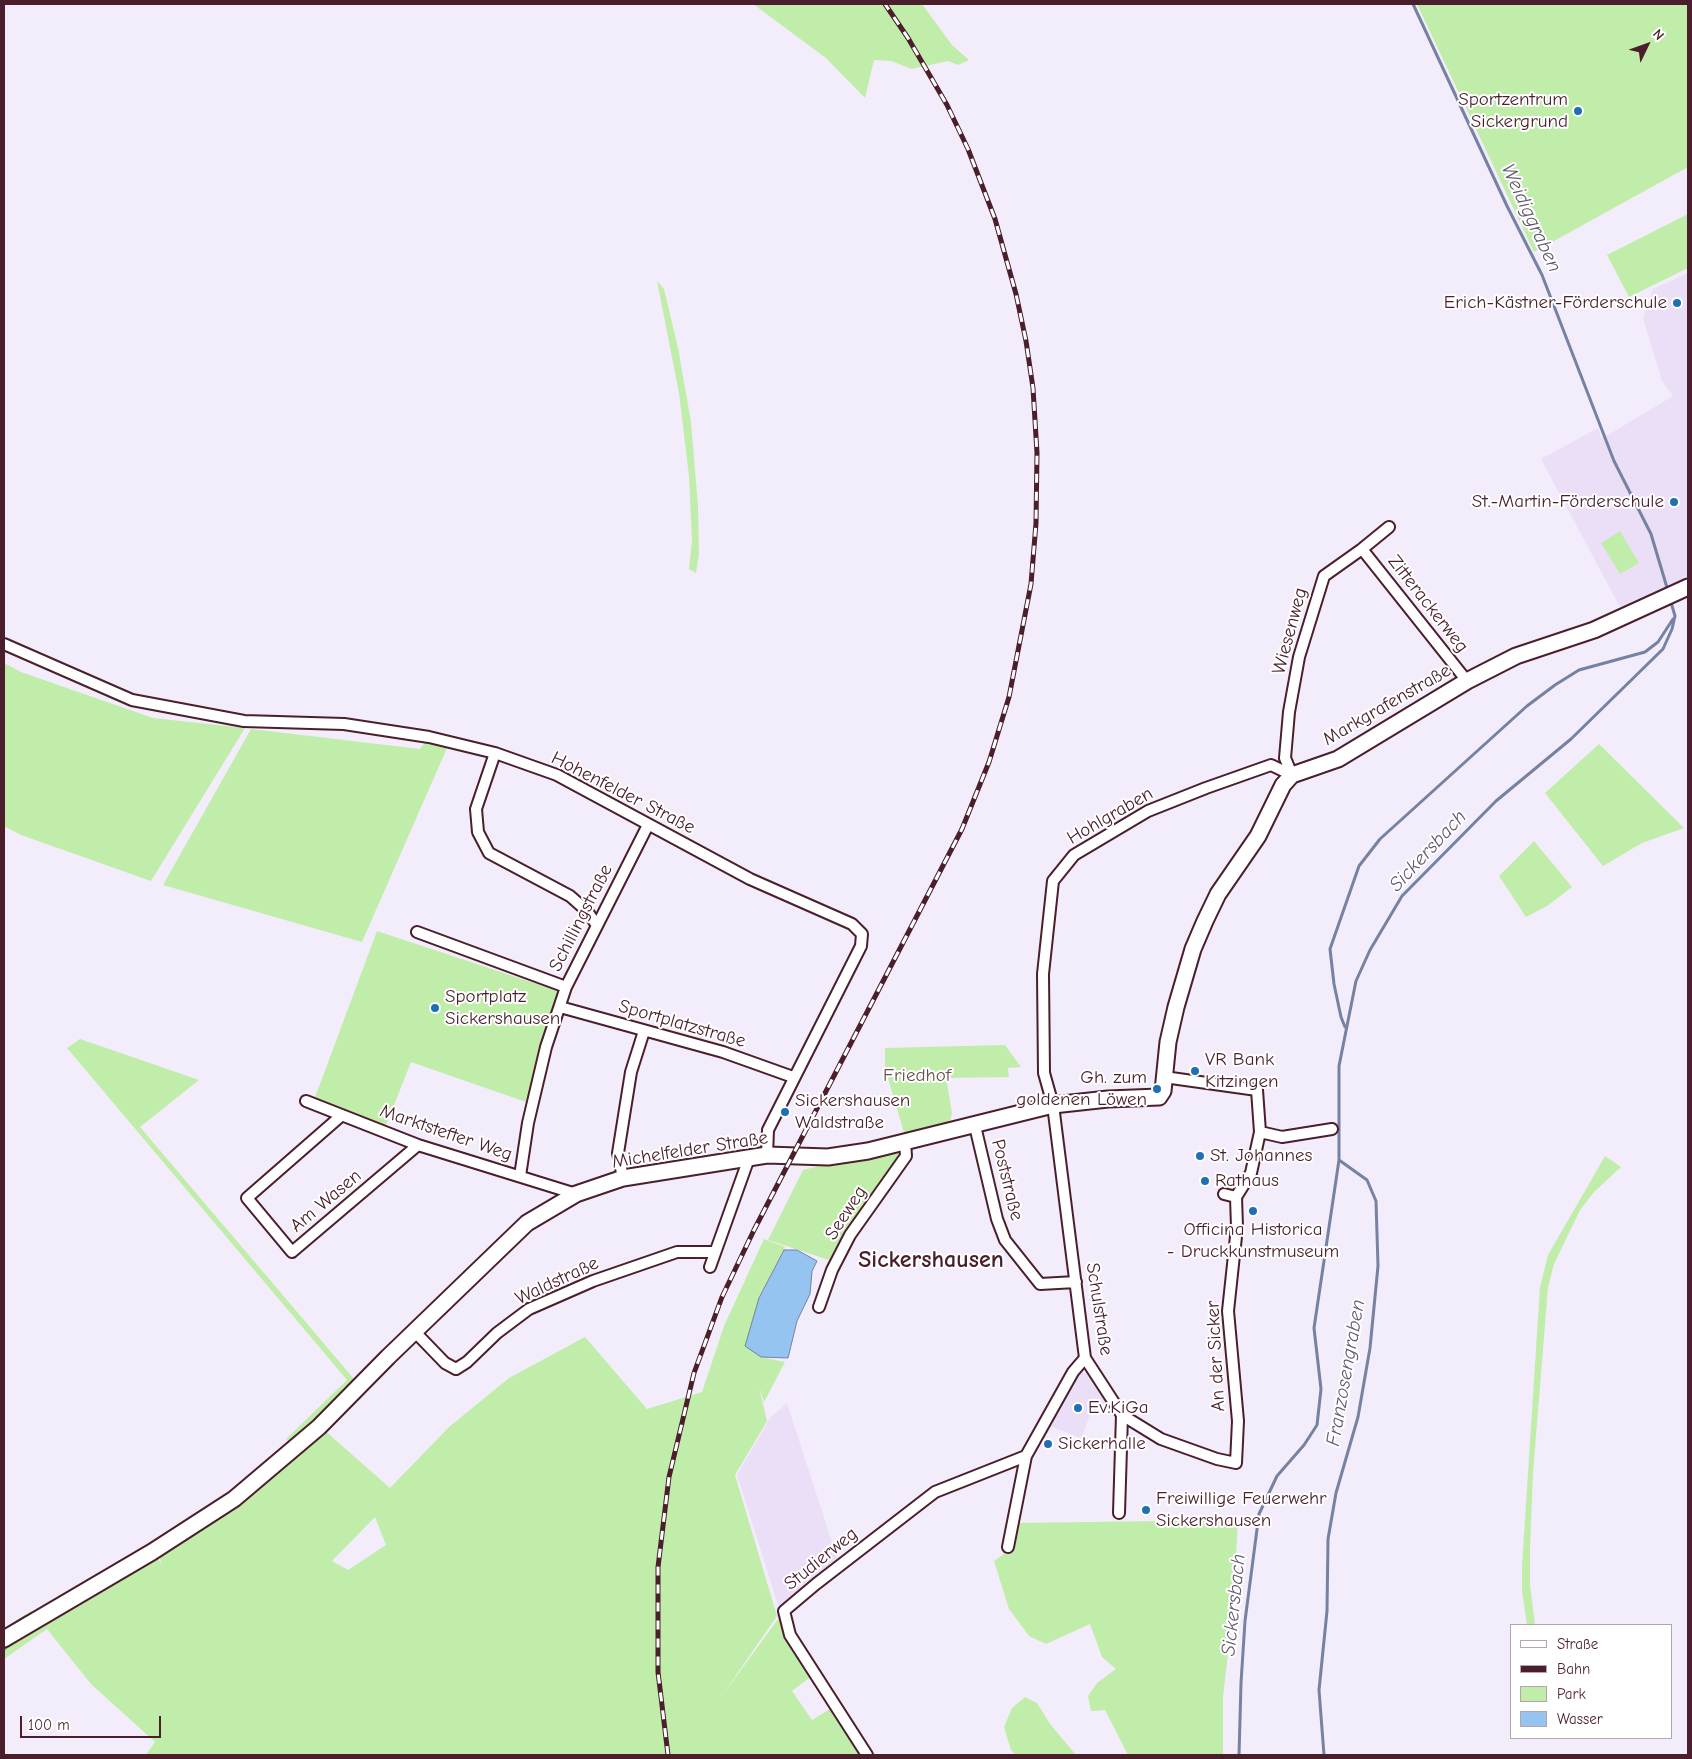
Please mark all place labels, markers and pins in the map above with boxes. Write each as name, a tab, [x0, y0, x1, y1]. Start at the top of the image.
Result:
place label: Sportzentrum Sickergrund	[1458, 89, 1568, 133]
marker: Sportzentrum Sickergrund	[1572, 105, 1584, 117]
place label: Erich-Kästner-Förderschule	[1444, 292, 1667, 314]
marker: Erich-Kästner-Förderschule	[1671, 297, 1683, 309]
place label: St.-Martin-Förderschule	[1472, 491, 1664, 513]
marker: St.-Martin-Förderschule	[1668, 496, 1680, 508]
place label: Sportplatz Sickershausen	[445, 986, 560, 1030]
marker: Sportplatz Sickershausen	[429, 1002, 441, 1014]
place label: VR Bank Kitzingen	[1205, 1049, 1279, 1093]
marker: VR Bank Kitzingen	[1189, 1065, 1201, 1077]
place label: Gh. zum goldenen Löwen	[1016, 1067, 1147, 1111]
marker: Gh. zum goldenen Löwen	[1151, 1083, 1163, 1095]
place label: Sickershausen Waldstraße	[795, 1090, 910, 1134]
marker: Sickershausen Waldstraße	[779, 1106, 791, 1118]
place label: St. Johannes	[1210, 1145, 1312, 1167]
marker: St. Johannes	[1194, 1150, 1206, 1162]
place label: Rathaus	[1215, 1170, 1279, 1192]
marker: Rathaus	[1199, 1175, 1211, 1187]
marker: Officina Historica - Druckkunstmuseum	[1247, 1205, 1259, 1217]
place label: Officina Historica - Druckkunstmuseum	[1167, 1219, 1339, 1263]
place label: Ev.KiGa	[1088, 1397, 1149, 1419]
marker: Ev.KiGa	[1072, 1402, 1084, 1414]
place label: Sickerhalle	[1058, 1433, 1146, 1455]
marker: Sickerhalle	[1042, 1438, 1054, 1450]
place label: Freiwillige Feuerwehr Sickershausen	[1156, 1488, 1327, 1532]
marker: Freiwillige Feuerwehr Sickershausen	[1140, 1504, 1152, 1516]

